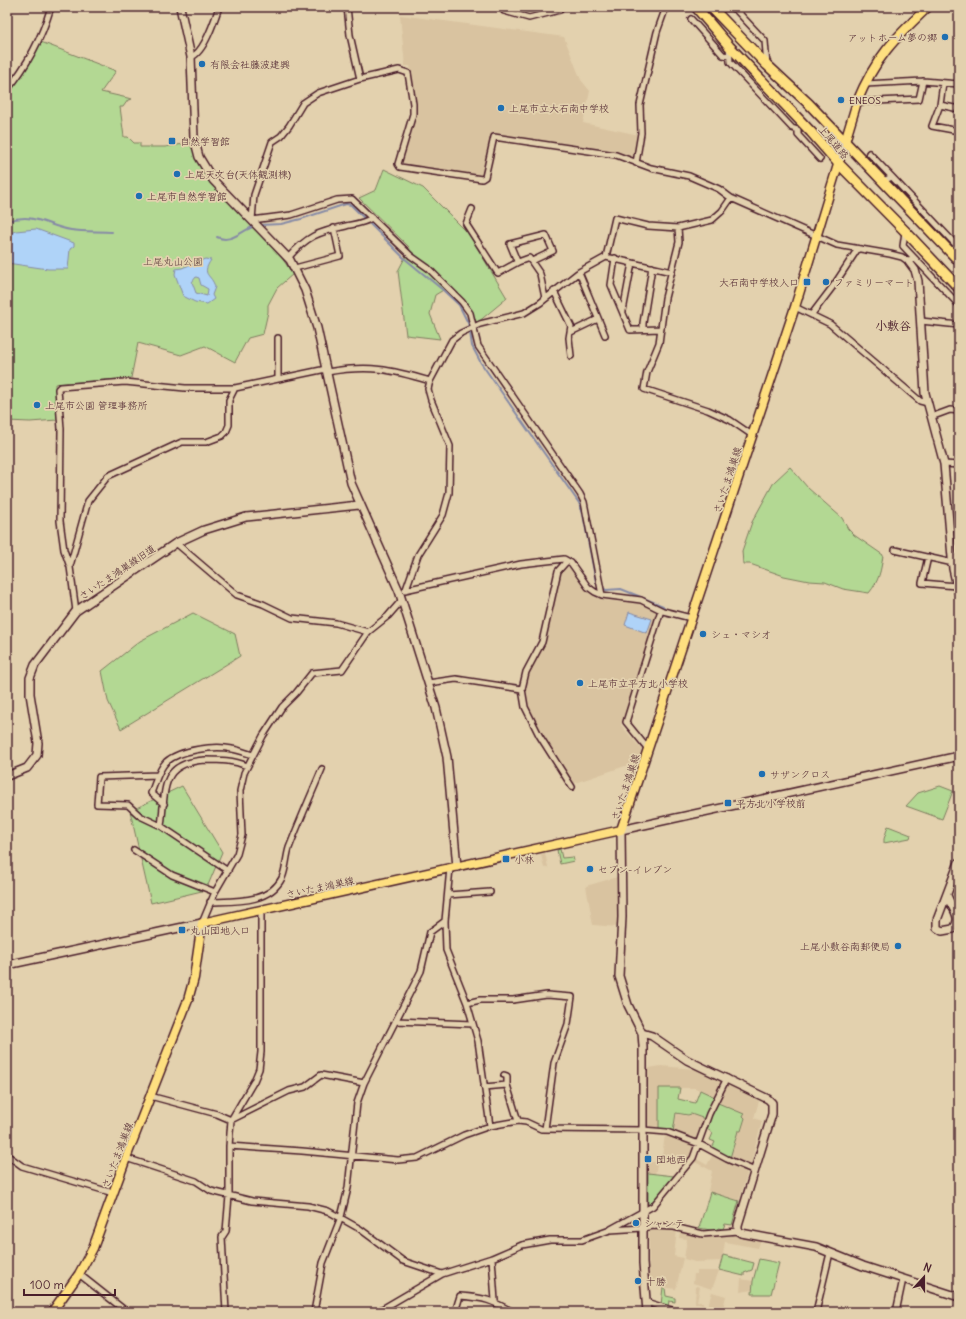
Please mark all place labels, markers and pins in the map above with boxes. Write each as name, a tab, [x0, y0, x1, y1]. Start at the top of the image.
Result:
place label: アットホーム夢の郷	[847, 31, 937, 44]
marker: アットホーム夢の郷	[940, 32, 950, 42]
place label: 有限会社藤波建興	[210, 58, 290, 71]
marker: 有限会社藤波建興	[197, 59, 207, 69]
place label: ENEOS	[849, 94, 881, 107]
marker: ENEOS	[836, 95, 846, 105]
place label: 上尾市立大石南中学校	[509, 102, 609, 115]
marker: 上尾市立大石南中学校	[496, 103, 506, 113]
place label: 自然学習館	[180, 135, 230, 148]
marker: 自然学習館	[167, 136, 177, 146]
place label: 上尾天文台(天体観測棟)	[185, 168, 291, 181]
marker: 上尾天文台(天体観測棟)	[172, 169, 182, 179]
place label: 上尾市自然学習館	[147, 190, 227, 203]
marker: 上尾市自然学習館	[134, 191, 144, 201]
place label: 大石南中学校入口	[719, 276, 799, 289]
place label: ファミリーマート	[834, 276, 914, 289]
marker: 大石南中学校入口	[802, 277, 812, 287]
marker: ファミリーマート	[821, 277, 831, 287]
place label: 上尾市公園 管理事務所	[45, 399, 147, 412]
marker: 上尾市公園 管理事務所	[32, 400, 42, 410]
place label: シェ・マシオ	[711, 628, 771, 641]
marker: シェ・マシオ	[698, 629, 708, 639]
place label: 上尾市立平方北小学校	[588, 677, 688, 690]
marker: 上尾市立平方北小学校	[575, 678, 585, 688]
place label: サザンクロス	[770, 768, 830, 781]
marker: サザンクロス	[757, 769, 767, 779]
place label: 平方北小学校前	[736, 797, 806, 810]
marker: 平方北小学校前	[723, 798, 733, 808]
place label: 小林	[514, 853, 534, 866]
marker: 小林	[501, 854, 511, 864]
place label: セブン-イレブン	[598, 863, 672, 876]
marker: セブン-イレブン	[585, 864, 595, 874]
place label: 丸山団地入口	[190, 924, 250, 937]
marker: 丸山団地入口	[177, 925, 187, 935]
place label: 上尾小敷谷南郵便局	[800, 940, 890, 953]
marker: 上尾小敷谷南郵便局	[893, 941, 903, 951]
place label: 団地西	[656, 1153, 686, 1166]
marker: 団地西	[643, 1154, 653, 1164]
place label: シャンテ	[644, 1217, 685, 1230]
marker: シャンテ	[631, 1218, 641, 1228]
place label: 十勝	[646, 1275, 666, 1288]
marker: 十勝	[633, 1276, 643, 1286]

